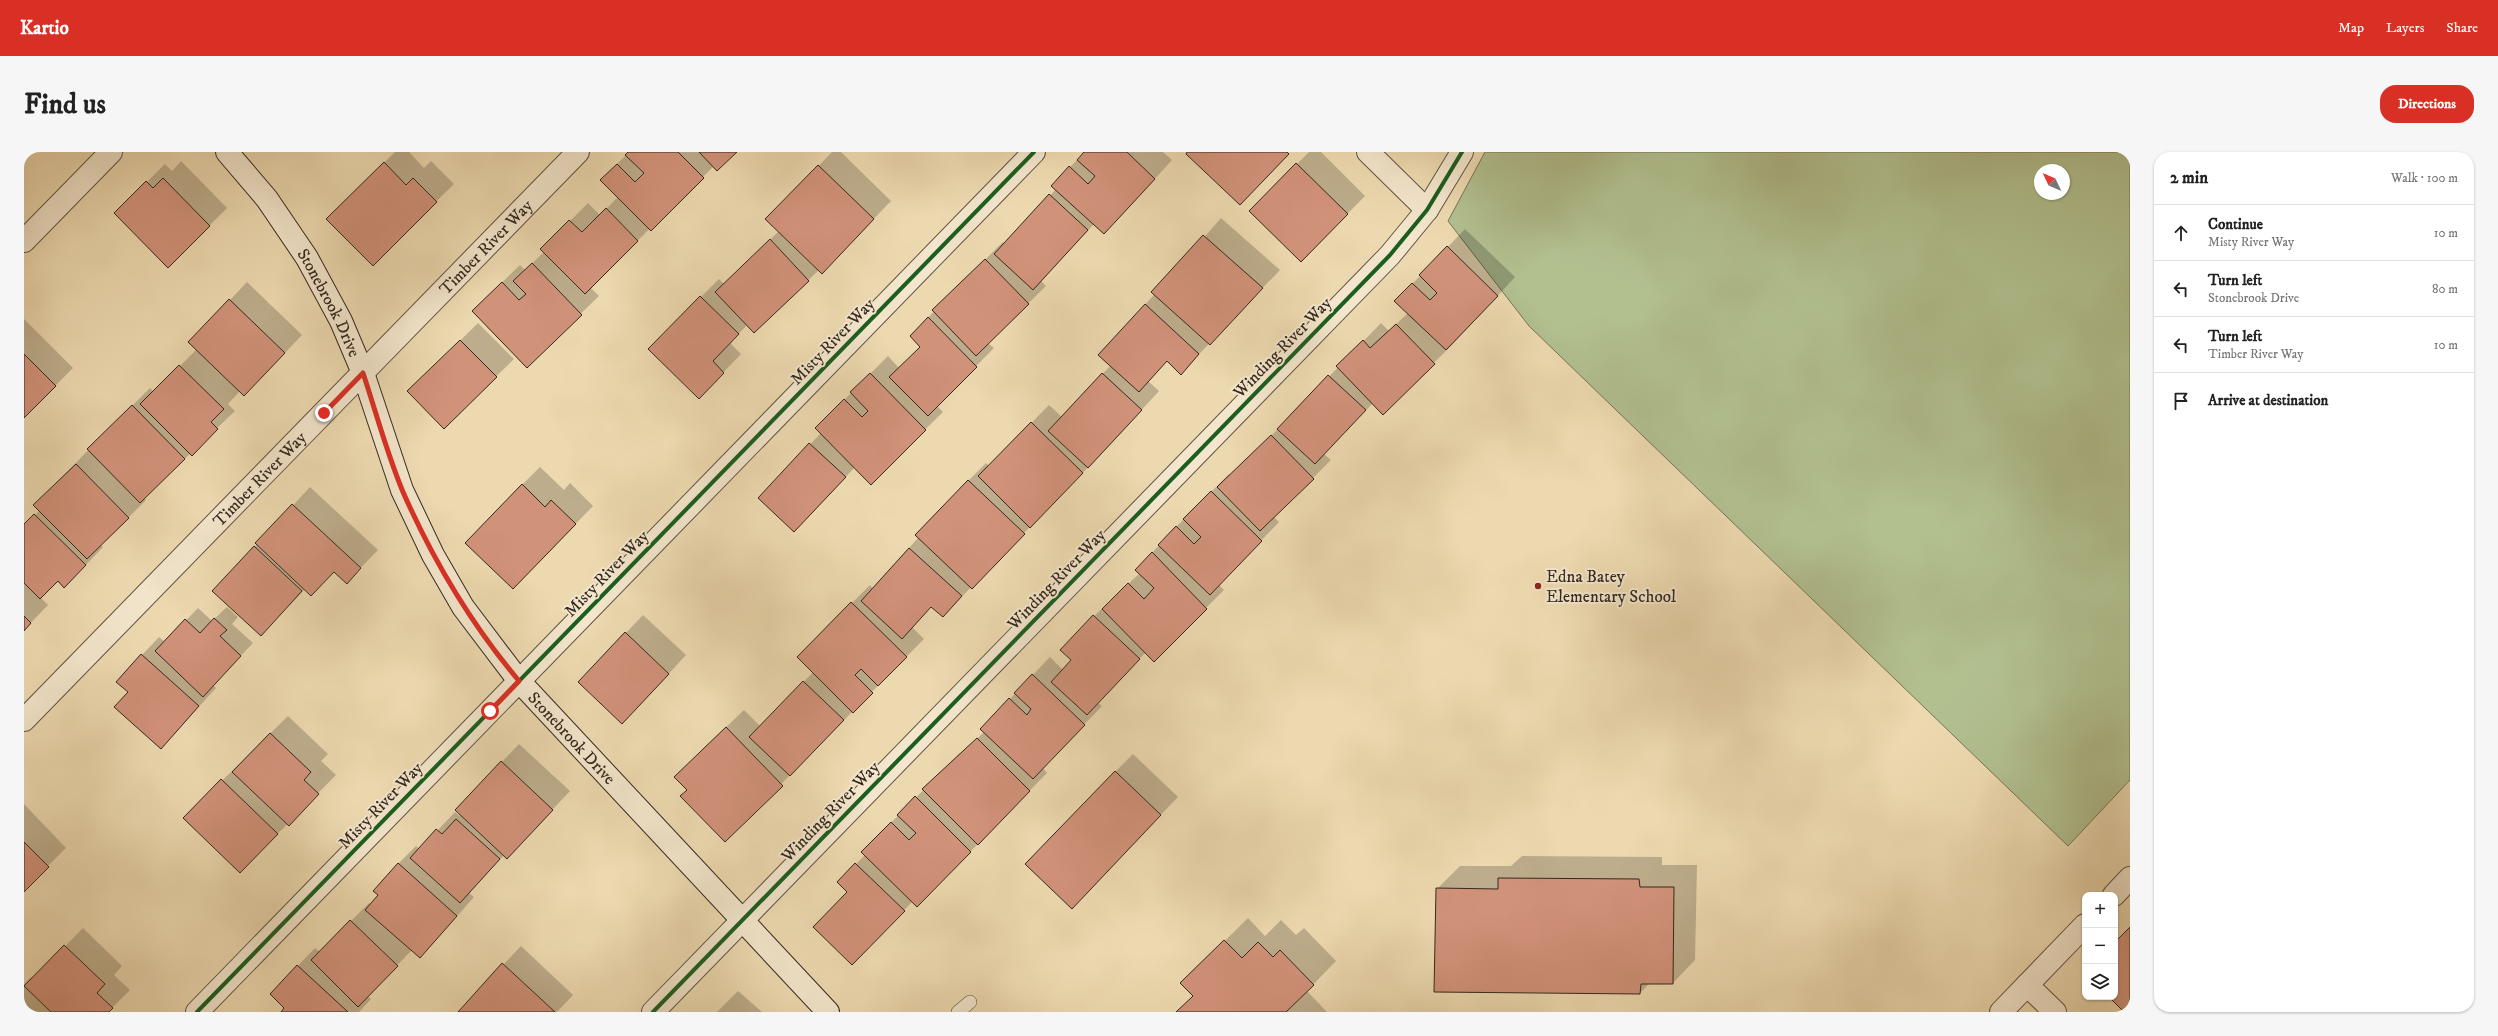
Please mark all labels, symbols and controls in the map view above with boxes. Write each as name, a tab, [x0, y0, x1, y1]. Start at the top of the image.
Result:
text: Kartio	[20, 17, 69, 40]
text: Map	[2338, 19, 2364, 37]
text: Layers	[2386, 19, 2424, 37]
text: Share	[2446, 19, 2478, 37]
button: Directions	[2380, 85, 2474, 123]
text: Find us	[24, 87, 106, 122]
north arrow	[2034, 164, 2070, 200]
text: 2 min	[2170, 167, 2208, 189]
text: Walk · 100 m	[2391, 170, 2458, 186]
street label: Timber River Way	[435, 194, 538, 300]
text: Continue	[2208, 215, 2263, 234]
icon: ahead	[2170, 222, 2192, 244]
text: 10 m	[2434, 225, 2458, 241]
text: Misty River Way	[2208, 234, 2294, 250]
street label: Stonebrook Drive	[292, 244, 365, 361]
text: Turn left	[2208, 271, 2262, 290]
icon: left	[2170, 278, 2192, 300]
text: 80 m	[2432, 281, 2458, 297]
text: Stonebrook Drive	[2208, 290, 2299, 306]
street label: Winding River Way	[1228, 292, 1337, 404]
street label: Misty River Way	[786, 293, 880, 390]
text: Turn left	[2208, 327, 2262, 346]
icon: left	[2170, 334, 2192, 356]
text: 10 m	[2434, 337, 2458, 353]
text: Timber River Way	[2208, 346, 2303, 362]
icon: arrive	[2170, 390, 2192, 412]
text: Arrive at destination	[2208, 391, 2328, 410]
route end	[315, 404, 333, 422]
street label: Timber River Way	[209, 426, 312, 532]
street label: Winding River Way	[1002, 524, 1111, 636]
street label: Misty River Way	[560, 525, 654, 622]
place label: Edna Batey Elementary School	[1546, 566, 1676, 608]
marker: Edna Batey Elementary School	[1533, 581, 1543, 591]
street label: Stonebrook Drive	[523, 687, 620, 790]
route start	[481, 702, 499, 720]
street label: Winding River Way	[776, 756, 885, 868]
street label: Misty River Way	[334, 757, 428, 854]
map controls	[2082, 892, 2118, 1000]
button: +	[2082, 892, 2118, 928]
button: −	[2082, 928, 2118, 964]
button: layers	[2082, 964, 2118, 1000]

